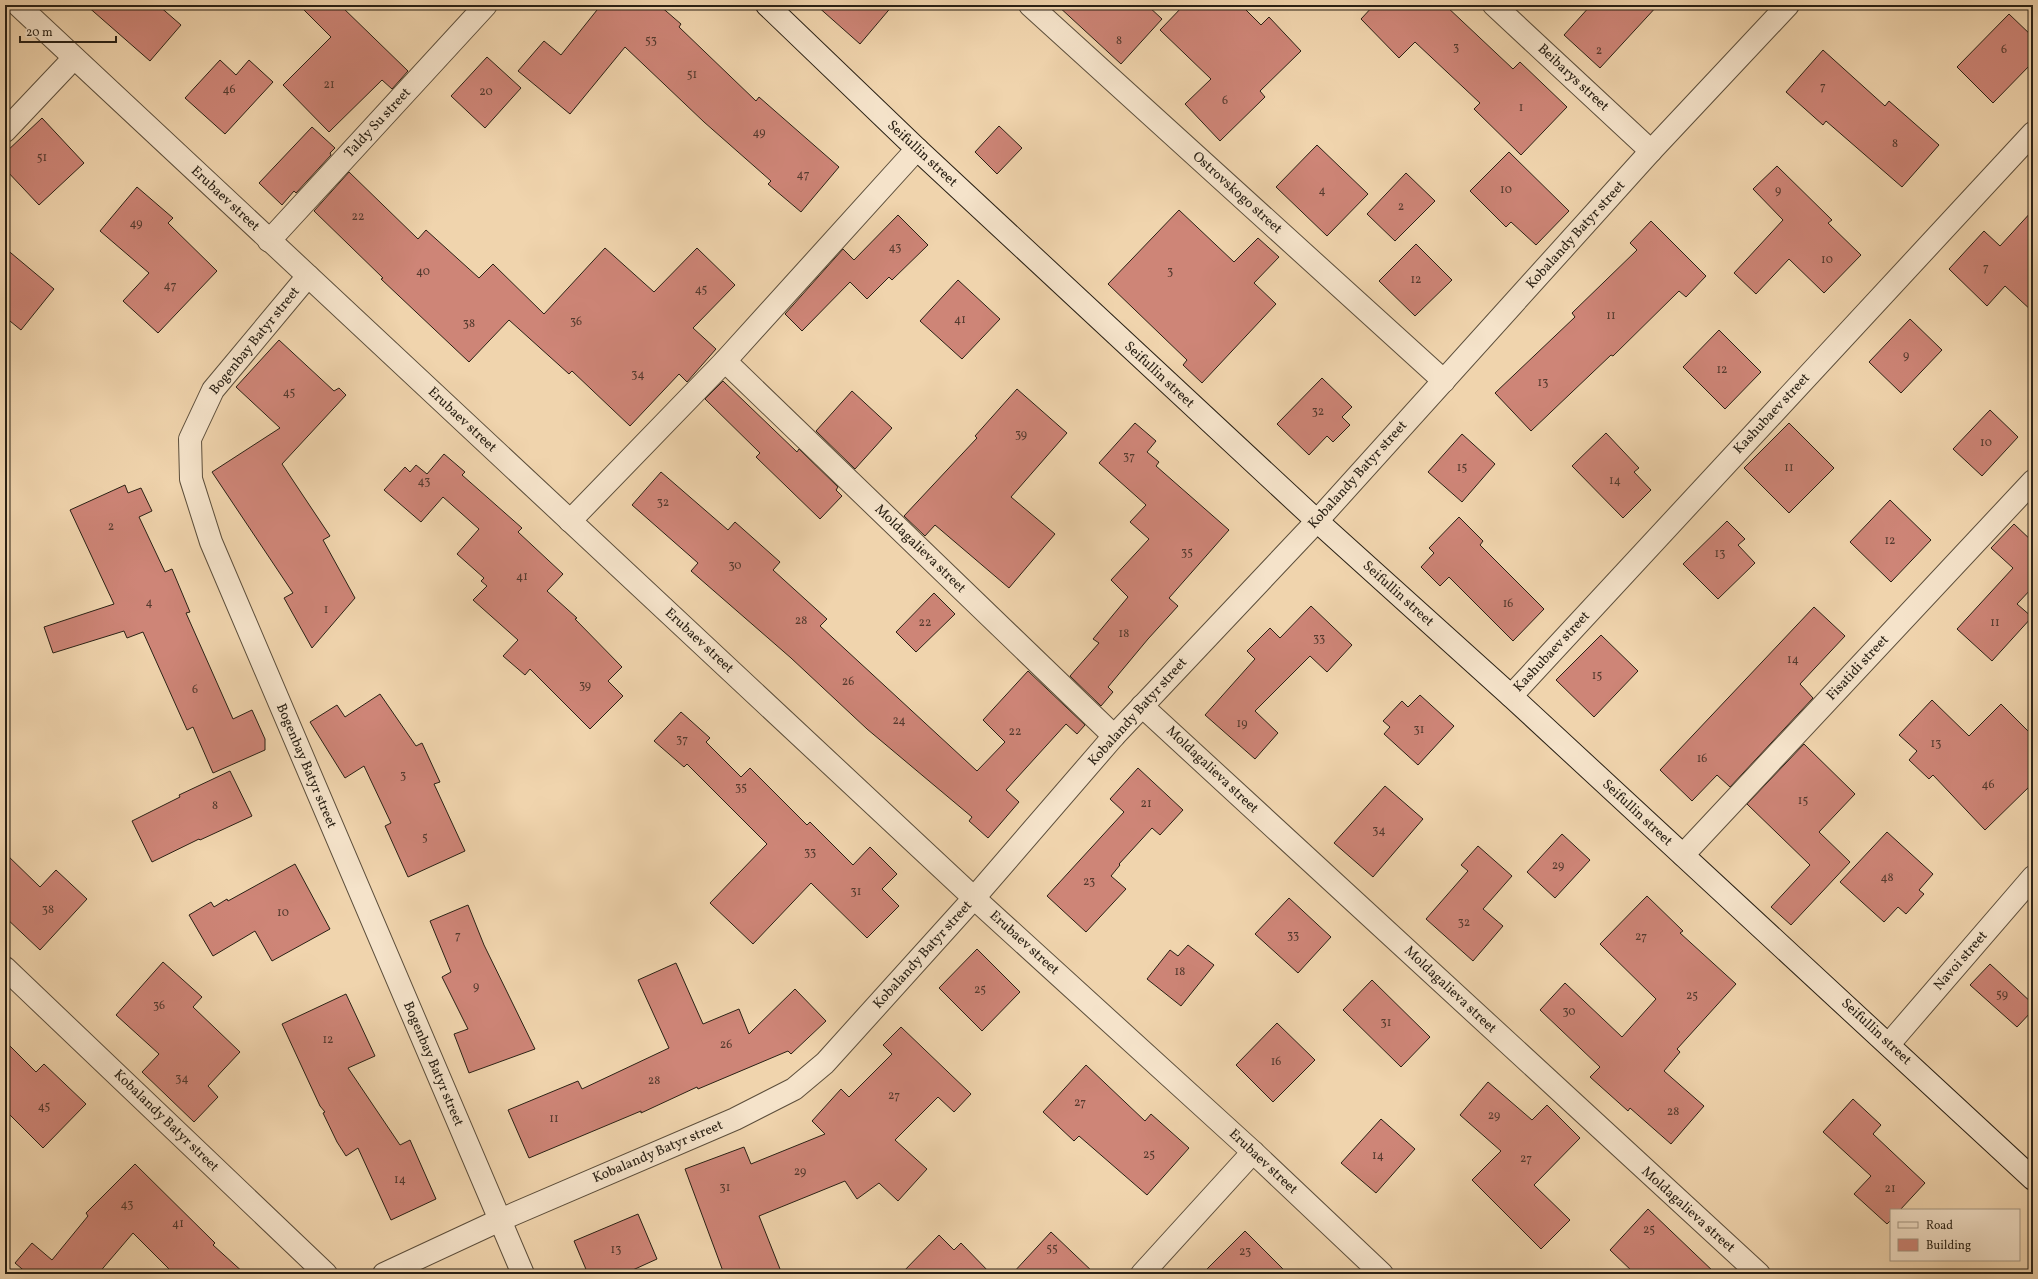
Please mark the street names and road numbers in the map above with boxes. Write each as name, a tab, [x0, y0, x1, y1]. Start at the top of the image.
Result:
street label: Beibarys street	[1533, 40, 1613, 116]
street label: Taldy Su street	[340, 84, 416, 162]
street label: Seifullin street	[883, 116, 961, 192]
street label: Ostrovskogo street	[1188, 147, 1286, 239]
street label: Erubaev street	[186, 162, 264, 236]
street label: Kobalandy Batyr street	[1522, 177, 1630, 293]
street label: Bogenbay Batyr street	[205, 283, 305, 399]
street label: Seifullin street	[1120, 337, 1198, 413]
street label: Kashubaev street	[1729, 369, 1815, 459]
street label: Erubaev street	[423, 383, 501, 457]
street label: Kobalandy Batyr street	[1304, 417, 1412, 533]
street label: Moldagalieva street	[870, 500, 970, 598]
street label: Seifullin street	[1358, 557, 1438, 631]
street label: Erubaev street	[660, 604, 738, 678]
street label: Kashubaev street	[1509, 607, 1595, 697]
street label: Fisatidi street	[1823, 631, 1893, 705]
street label: Kobalandy Batyr street	[1084, 654, 1192, 770]
street label: Bogenbay Batyr street	[271, 701, 341, 832]
street label: Moldagalieva street	[1162, 722, 1263, 818]
street label: Seifullin street	[1598, 775, 1676, 851]
street label: Kobalandy Batyr street	[869, 897, 977, 1013]
street label: Erubaev street	[985, 906, 1063, 980]
street label: Navoi street	[1930, 927, 1992, 995]
street label: Moldagalieva street	[1400, 942, 1501, 1038]
street label: Seifullin street	[1837, 994, 1915, 1070]
street label: Bogenbay Batyr street	[398, 999, 468, 1130]
street label: Kobalandy Batyr street	[109, 1066, 223, 1176]
street label: Kobalandy Batyr street	[590, 1116, 726, 1188]
street label: Erubaev street	[1224, 1125, 1302, 1199]
street label: Moldagalieva street	[1637, 1163, 1739, 1257]

